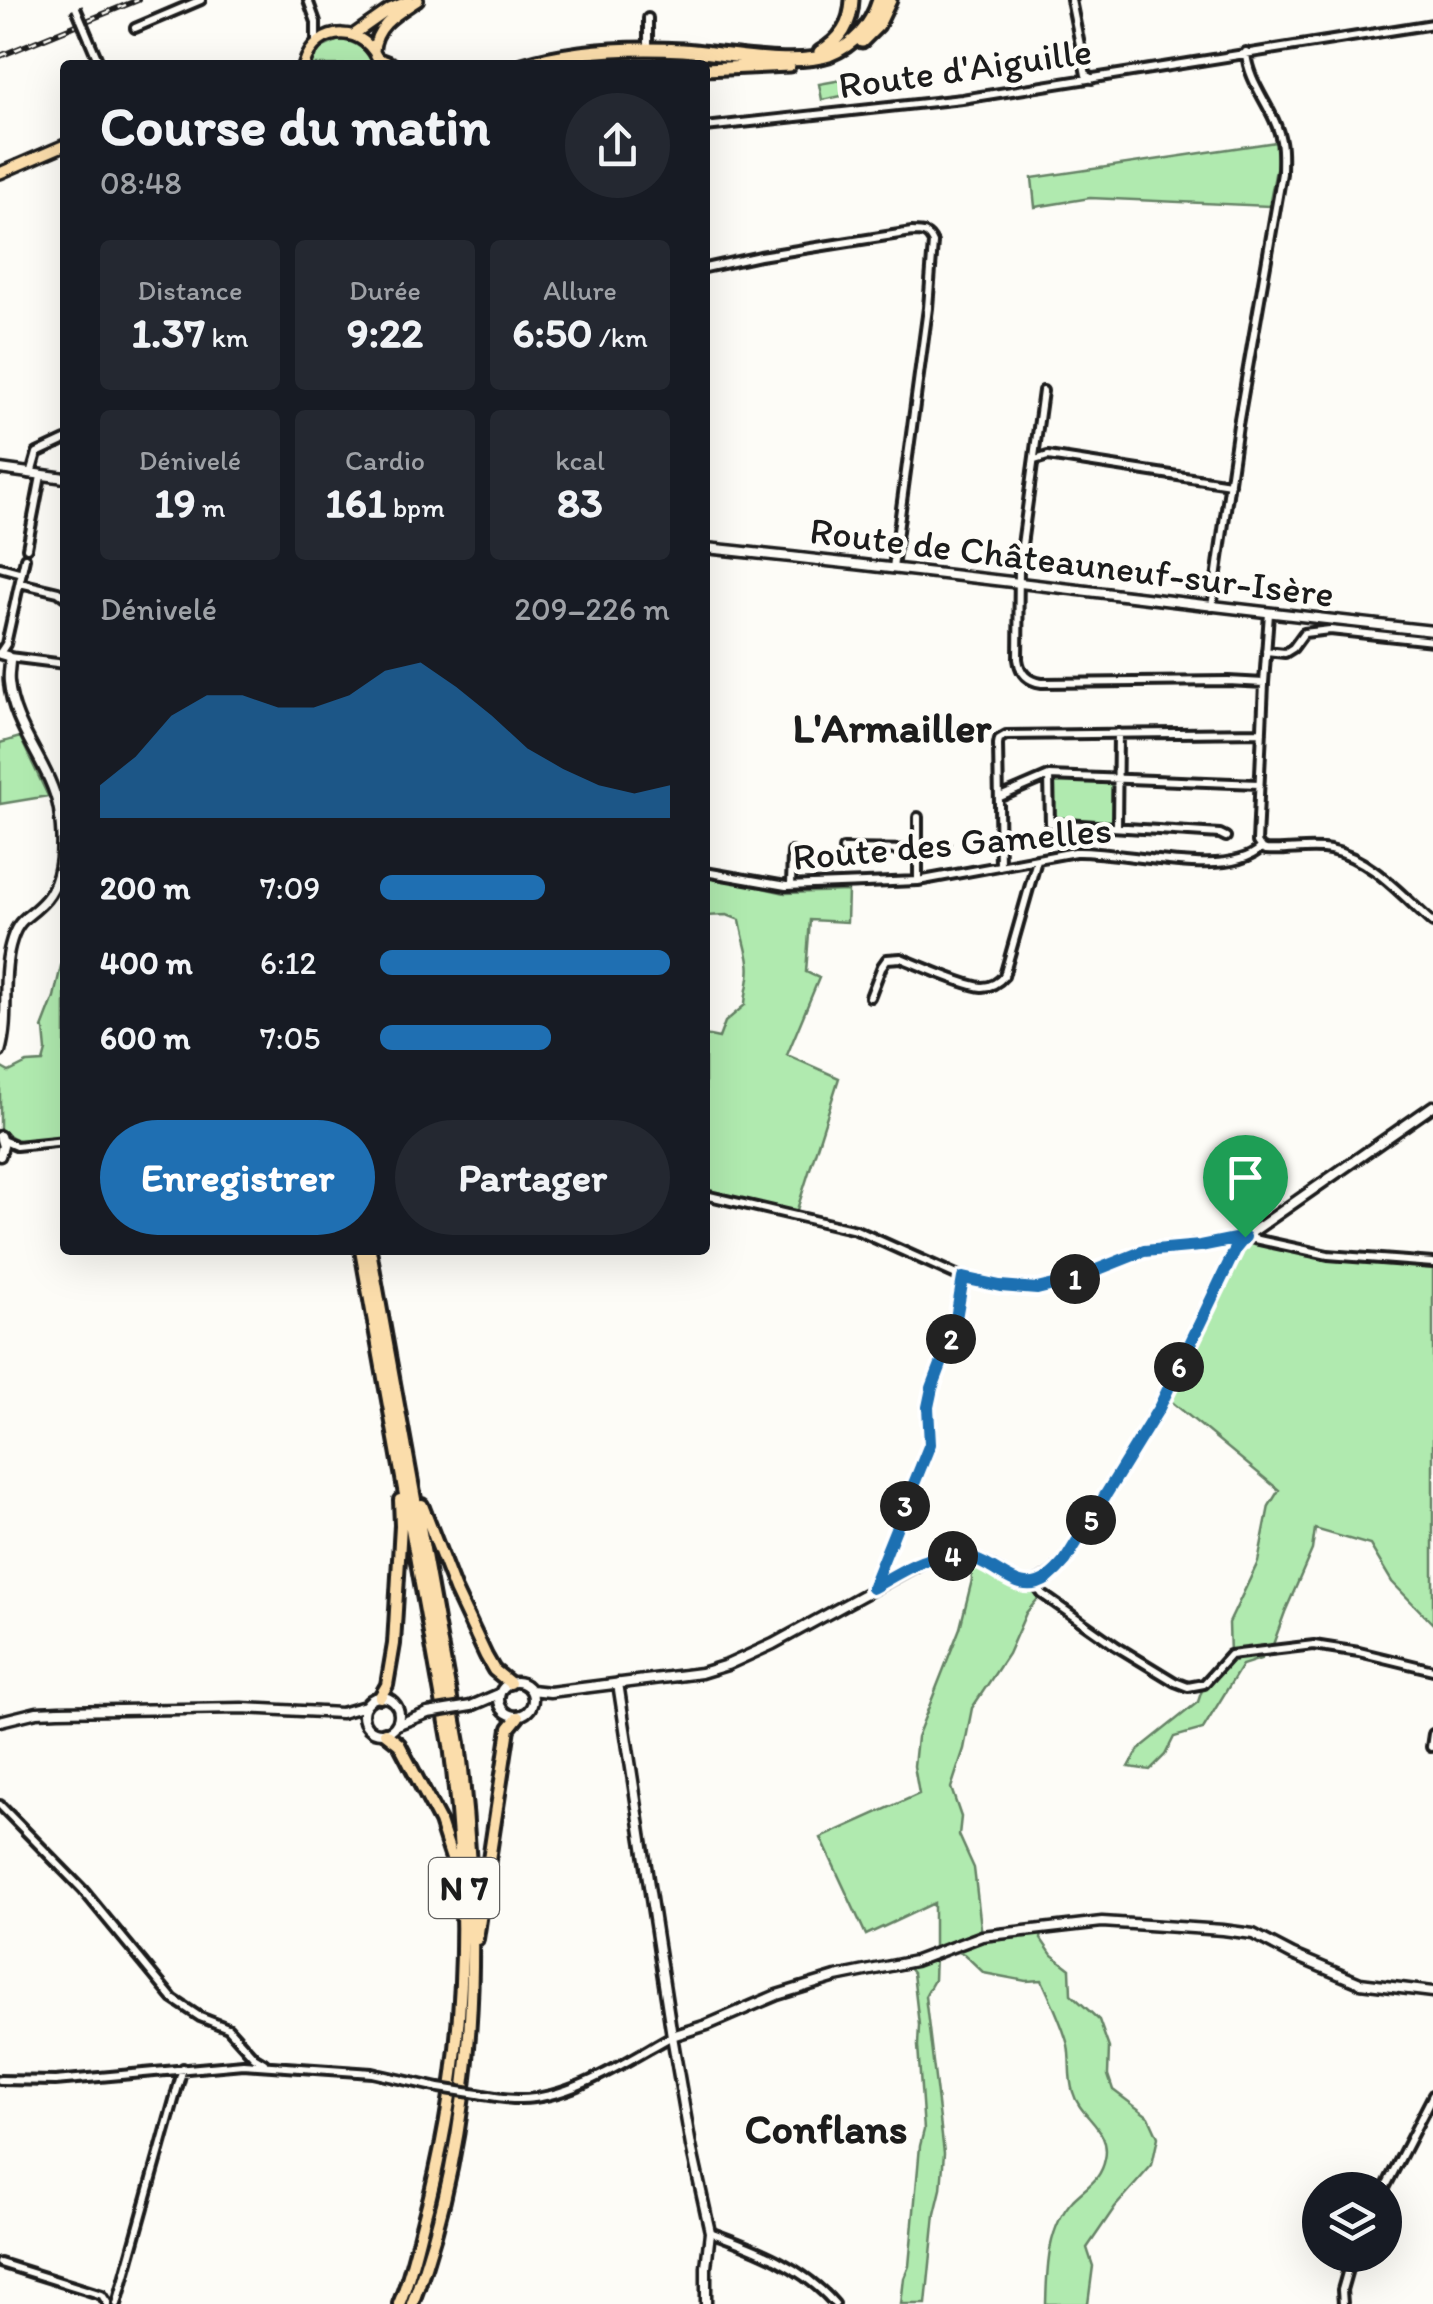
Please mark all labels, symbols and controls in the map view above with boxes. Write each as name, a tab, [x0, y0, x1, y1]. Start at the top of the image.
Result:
street label: Route d'Aiguille	[835, 27, 1095, 109]
text: Course du matin	[100, 93, 491, 159]
button: share	[565, 93, 670, 198]
text: 08:48	[100, 164, 182, 202]
text: Distance	[138, 273, 242, 307]
text: Durée	[349, 273, 421, 307]
text: Allure	[543, 273, 617, 307]
text: 1.37	[132, 307, 205, 358]
text: 9:22	[347, 307, 423, 358]
text: 6:50	[512, 307, 593, 358]
text: km	[205, 320, 248, 354]
text: /km	[593, 320, 648, 354]
text: Dénivelé	[139, 443, 241, 477]
text: Cardio	[345, 443, 425, 477]
text: kcal	[555, 443, 605, 477]
text: 19	[154, 477, 196, 528]
text: 161	[325, 477, 386, 528]
text: 83	[557, 477, 603, 528]
text: m	[196, 490, 226, 524]
text: bpm	[386, 490, 445, 524]
street label: Route de Châteauneuf-sur-Isère	[807, 507, 1337, 617]
text: Dénivelé	[100, 590, 217, 628]
text: 209–226 m	[514, 590, 670, 628]
district label: L'Armailler	[793, 702, 993, 753]
street label: Route des Gamelles	[791, 806, 1113, 880]
text: 200 m	[100, 869, 190, 907]
text: 7:09	[260, 869, 320, 907]
text: 400 m	[100, 944, 193, 982]
text: 6:12	[260, 944, 316, 982]
text: 600 m	[100, 1019, 190, 1057]
text: 7:05	[260, 1019, 320, 1057]
button: Enregistrer	[100, 1120, 375, 1235]
button: Partager	[395, 1120, 670, 1235]
pin	[1203, 1135, 1288, 1238]
icon: arrive	[1218, 1150, 1273, 1205]
pin: 1	[1050, 1254, 1100, 1304]
text: 1	[1069, 1262, 1082, 1296]
pin: 2	[926, 1314, 976, 1364]
text: 2	[944, 1322, 958, 1356]
pin: 6	[1154, 1342, 1204, 1392]
text: 6	[1172, 1350, 1186, 1384]
pin: 3	[880, 1481, 930, 1531]
text: 3	[897, 1489, 913, 1523]
pin: 5	[1066, 1495, 1116, 1545]
text: 5	[1084, 1503, 1098, 1537]
pin: 4	[928, 1531, 978, 1581]
text: 4	[945, 1539, 961, 1573]
road number: N 7	[429, 1858, 499, 1918]
district label: Conflans	[744, 2103, 908, 2154]
map controls	[1302, 2172, 1402, 2272]
button: layers	[1302, 2172, 1402, 2272]

